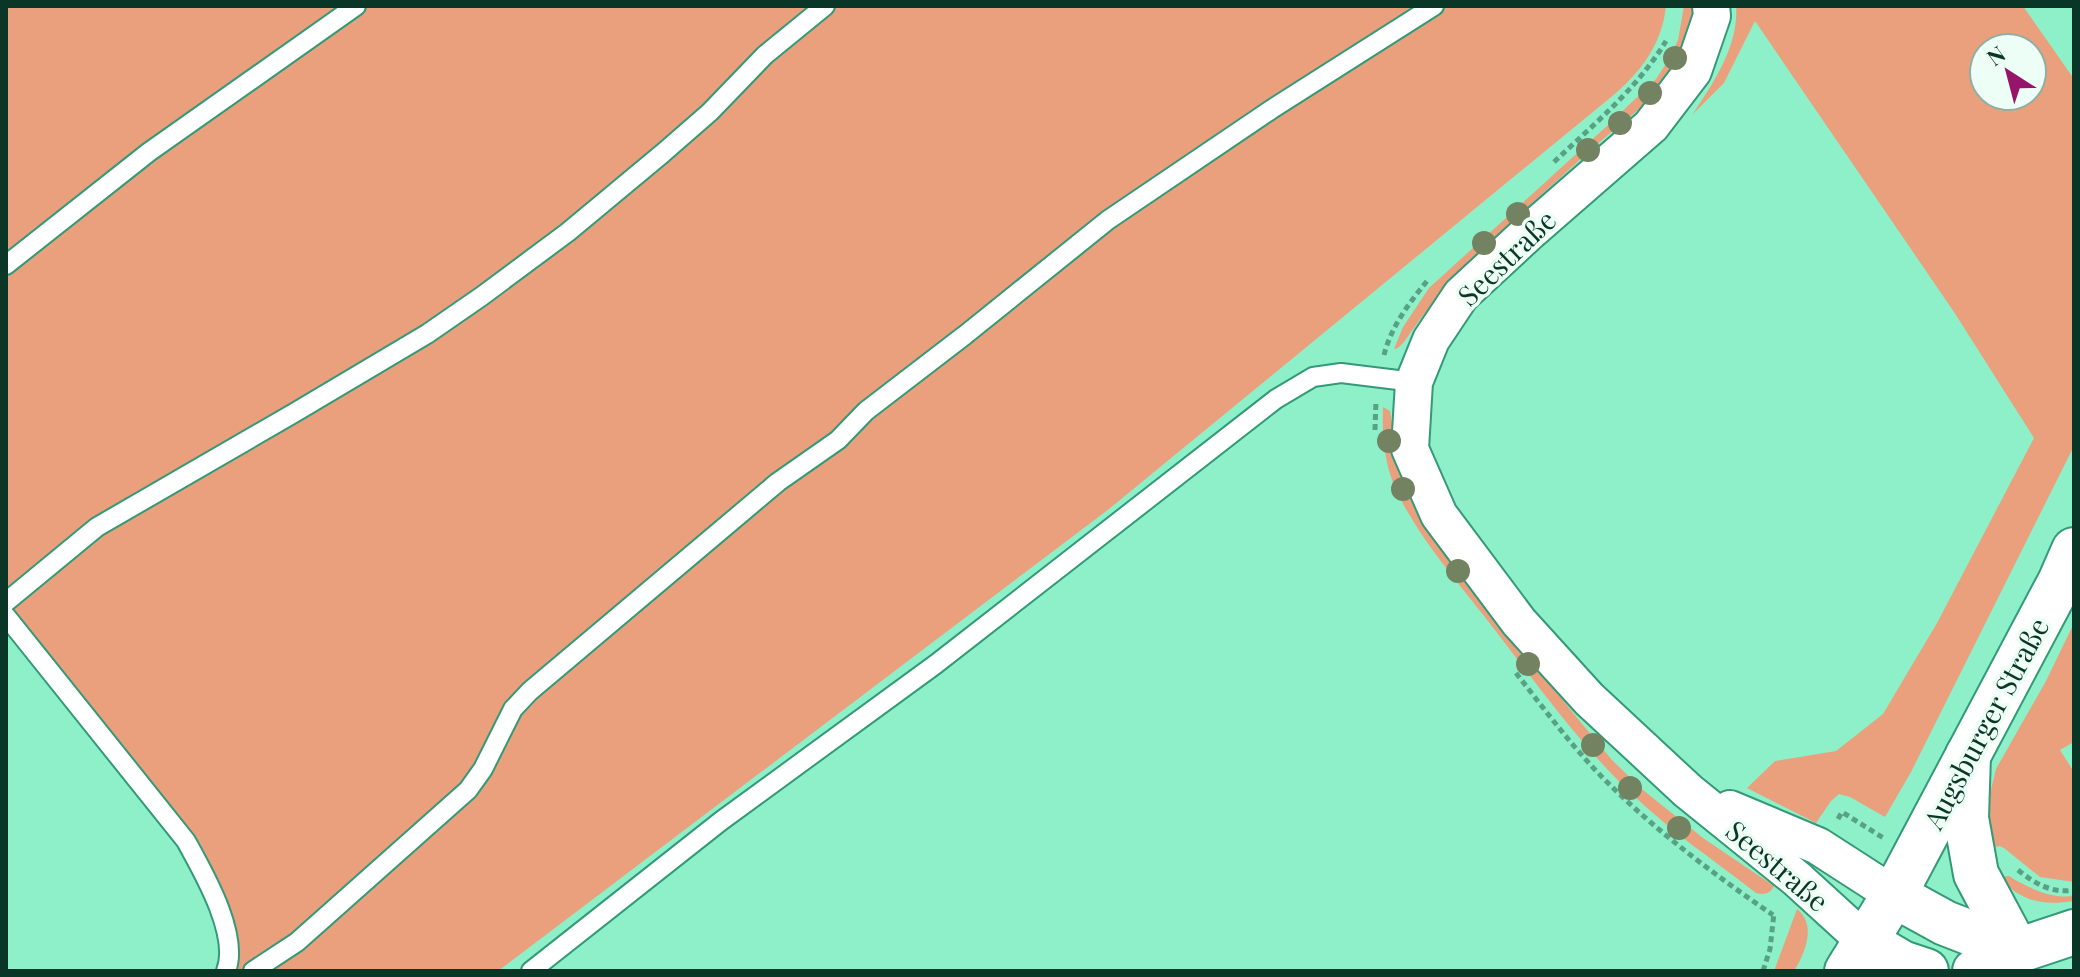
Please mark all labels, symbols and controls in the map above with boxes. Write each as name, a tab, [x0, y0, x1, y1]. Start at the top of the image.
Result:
north arrow	[1968, 32, 2048, 112]
text: N	[1980, 38, 2011, 72]
street label: Seestraße	[1449, 201, 1563, 313]
street label: Augsburger Straße	[1913, 611, 2056, 836]
street label: Seestraße	[1719, 811, 1837, 919]

